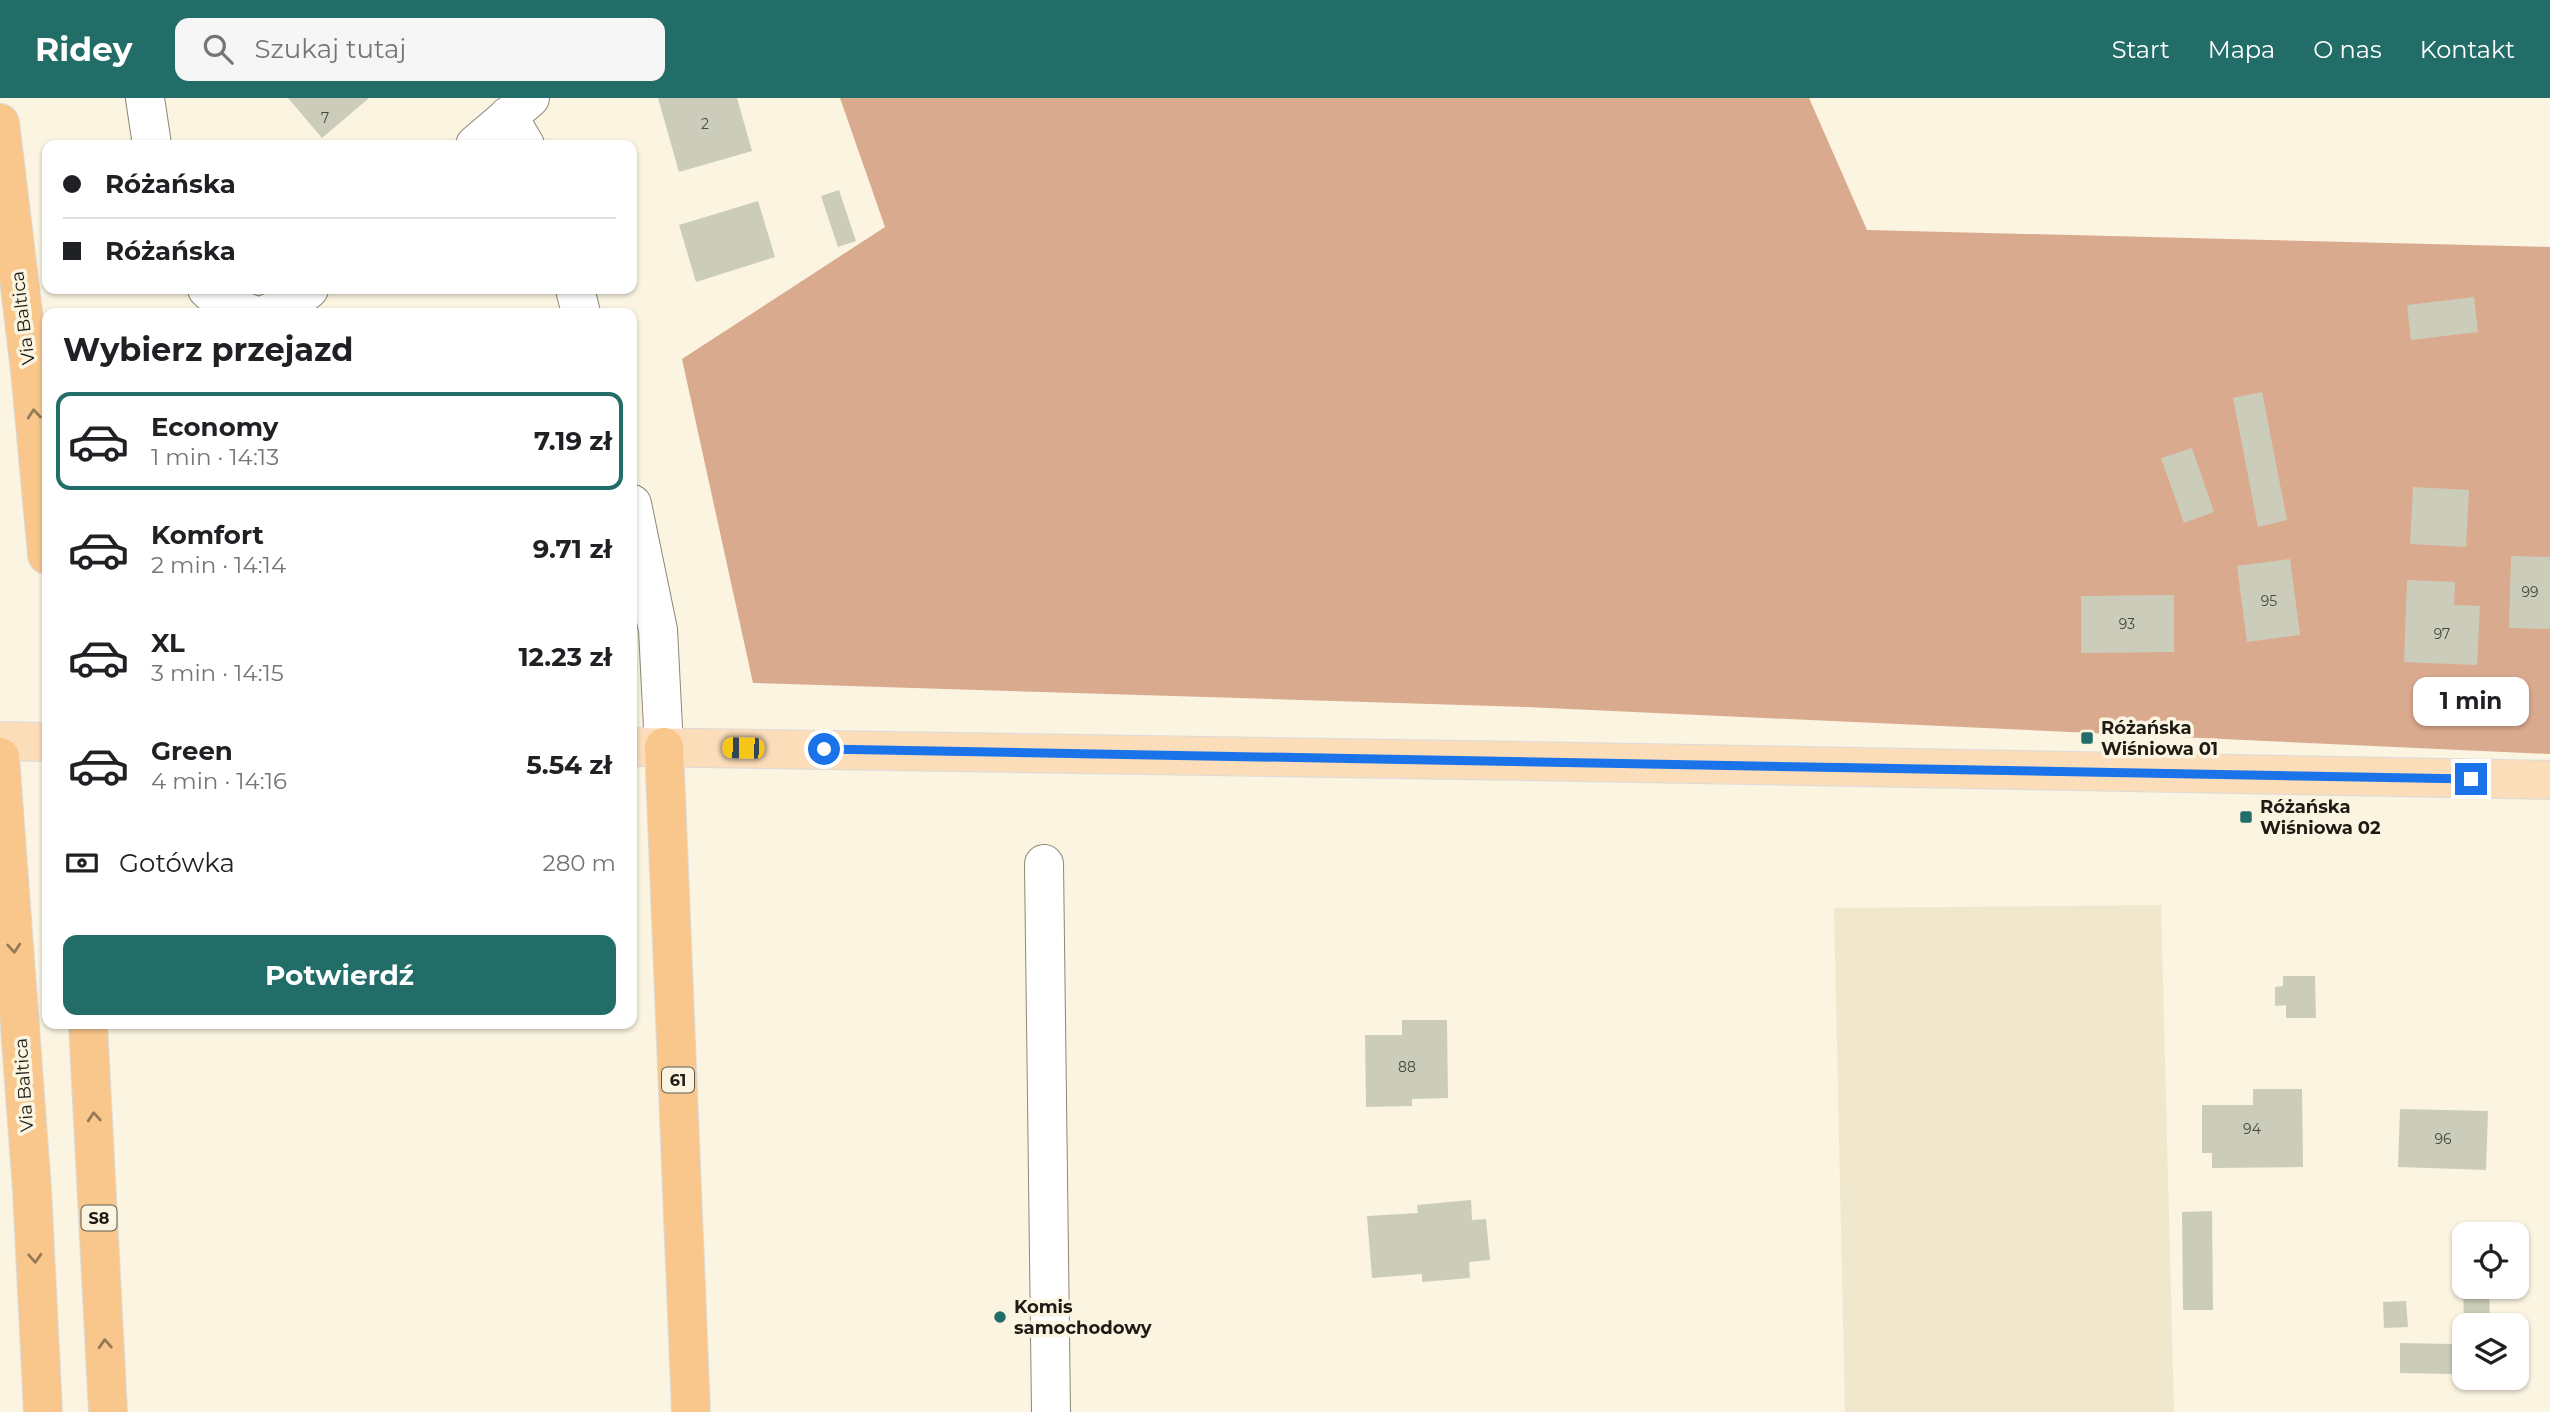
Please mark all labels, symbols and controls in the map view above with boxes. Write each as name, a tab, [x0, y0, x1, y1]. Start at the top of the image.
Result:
search box	[175, 18, 665, 81]
text: Ridey	[35, 29, 133, 69]
icon: search	[199, 30, 237, 68]
text: Szukaj tutaj	[255, 33, 406, 65]
text: Start	[2112, 35, 2170, 64]
text: Mapa	[2208, 35, 2275, 64]
text: O nas	[2313, 35, 2382, 64]
text: Kontakt	[2420, 35, 2515, 64]
house number: 7	[321, 109, 329, 127]
house number: 2	[701, 115, 709, 133]
text: Różańska	[105, 168, 236, 200]
text: Różańska	[105, 235, 236, 267]
street label: Via Baltica	[6, 270, 40, 366]
text: Wybierz przejazd	[63, 330, 353, 369]
one-way arrow	[27, 408, 42, 419]
icon: car	[67, 410, 130, 473]
text: Economy	[151, 411, 278, 443]
text: 7.19 zł	[534, 425, 612, 457]
text: 1 min · 14:13	[151, 443, 279, 471]
icon: car	[67, 518, 130, 581]
text: Komfort	[151, 519, 264, 551]
text: 9.71 zł	[533, 533, 612, 565]
text: 2 min · 14:14	[151, 551, 286, 579]
house number: 99	[2521, 583, 2539, 601]
house number: 95	[2261, 592, 2277, 610]
house number: 93	[2119, 615, 2135, 633]
house number: 97	[2434, 625, 2450, 643]
icon: car	[67, 626, 130, 689]
text: XL	[151, 627, 185, 659]
text: 12.23 zł	[518, 641, 612, 673]
text: 3 min · 14:15	[151, 659, 284, 687]
callout: 1 min	[2413, 678, 2529, 726]
text: 1 min	[2440, 687, 2502, 715]
place label: Różańska Wiśniowa 01	[2101, 717, 2218, 760]
marker: Różańska Wiśniowa 01	[2079, 730, 2095, 746]
route start	[808, 733, 840, 765]
icon: car	[67, 734, 130, 797]
text: Green	[151, 735, 233, 767]
car	[722, 737, 765, 759]
text: 5.54 zł	[526, 749, 612, 781]
route end	[2455, 763, 2487, 795]
text: 4 min · 14:16	[151, 767, 287, 795]
place label: Różańska Wiśniowa 02	[2260, 796, 2381, 839]
marker: Różańska Wiśniowa 02	[2238, 809, 2254, 825]
icon: cash	[63, 844, 101, 882]
text: Gotówka	[119, 847, 235, 879]
text: 280 m	[543, 849, 616, 877]
button: Potwierdź	[63, 935, 616, 1015]
one-way arrow	[6, 942, 21, 953]
street label: Via Baltica	[10, 1037, 38, 1133]
house number: 88	[1398, 1058, 1416, 1076]
road number: 61	[662, 1068, 694, 1092]
one-way arrow	[86, 1111, 101, 1122]
house number: 94	[2243, 1120, 2262, 1138]
house number: 96	[2434, 1130, 2452, 1148]
road number: S8	[82, 1206, 116, 1230]
map controls	[2452, 1222, 2529, 1390]
button: locate	[2452, 1222, 2529, 1299]
one-way arrow	[28, 1253, 43, 1264]
place label: Komis samochodowy	[1014, 1296, 1152, 1339]
marker: Komis samochodowy	[992, 1309, 1008, 1325]
button: layers	[2452, 1313, 2529, 1390]
one-way arrow	[98, 1338, 113, 1349]

